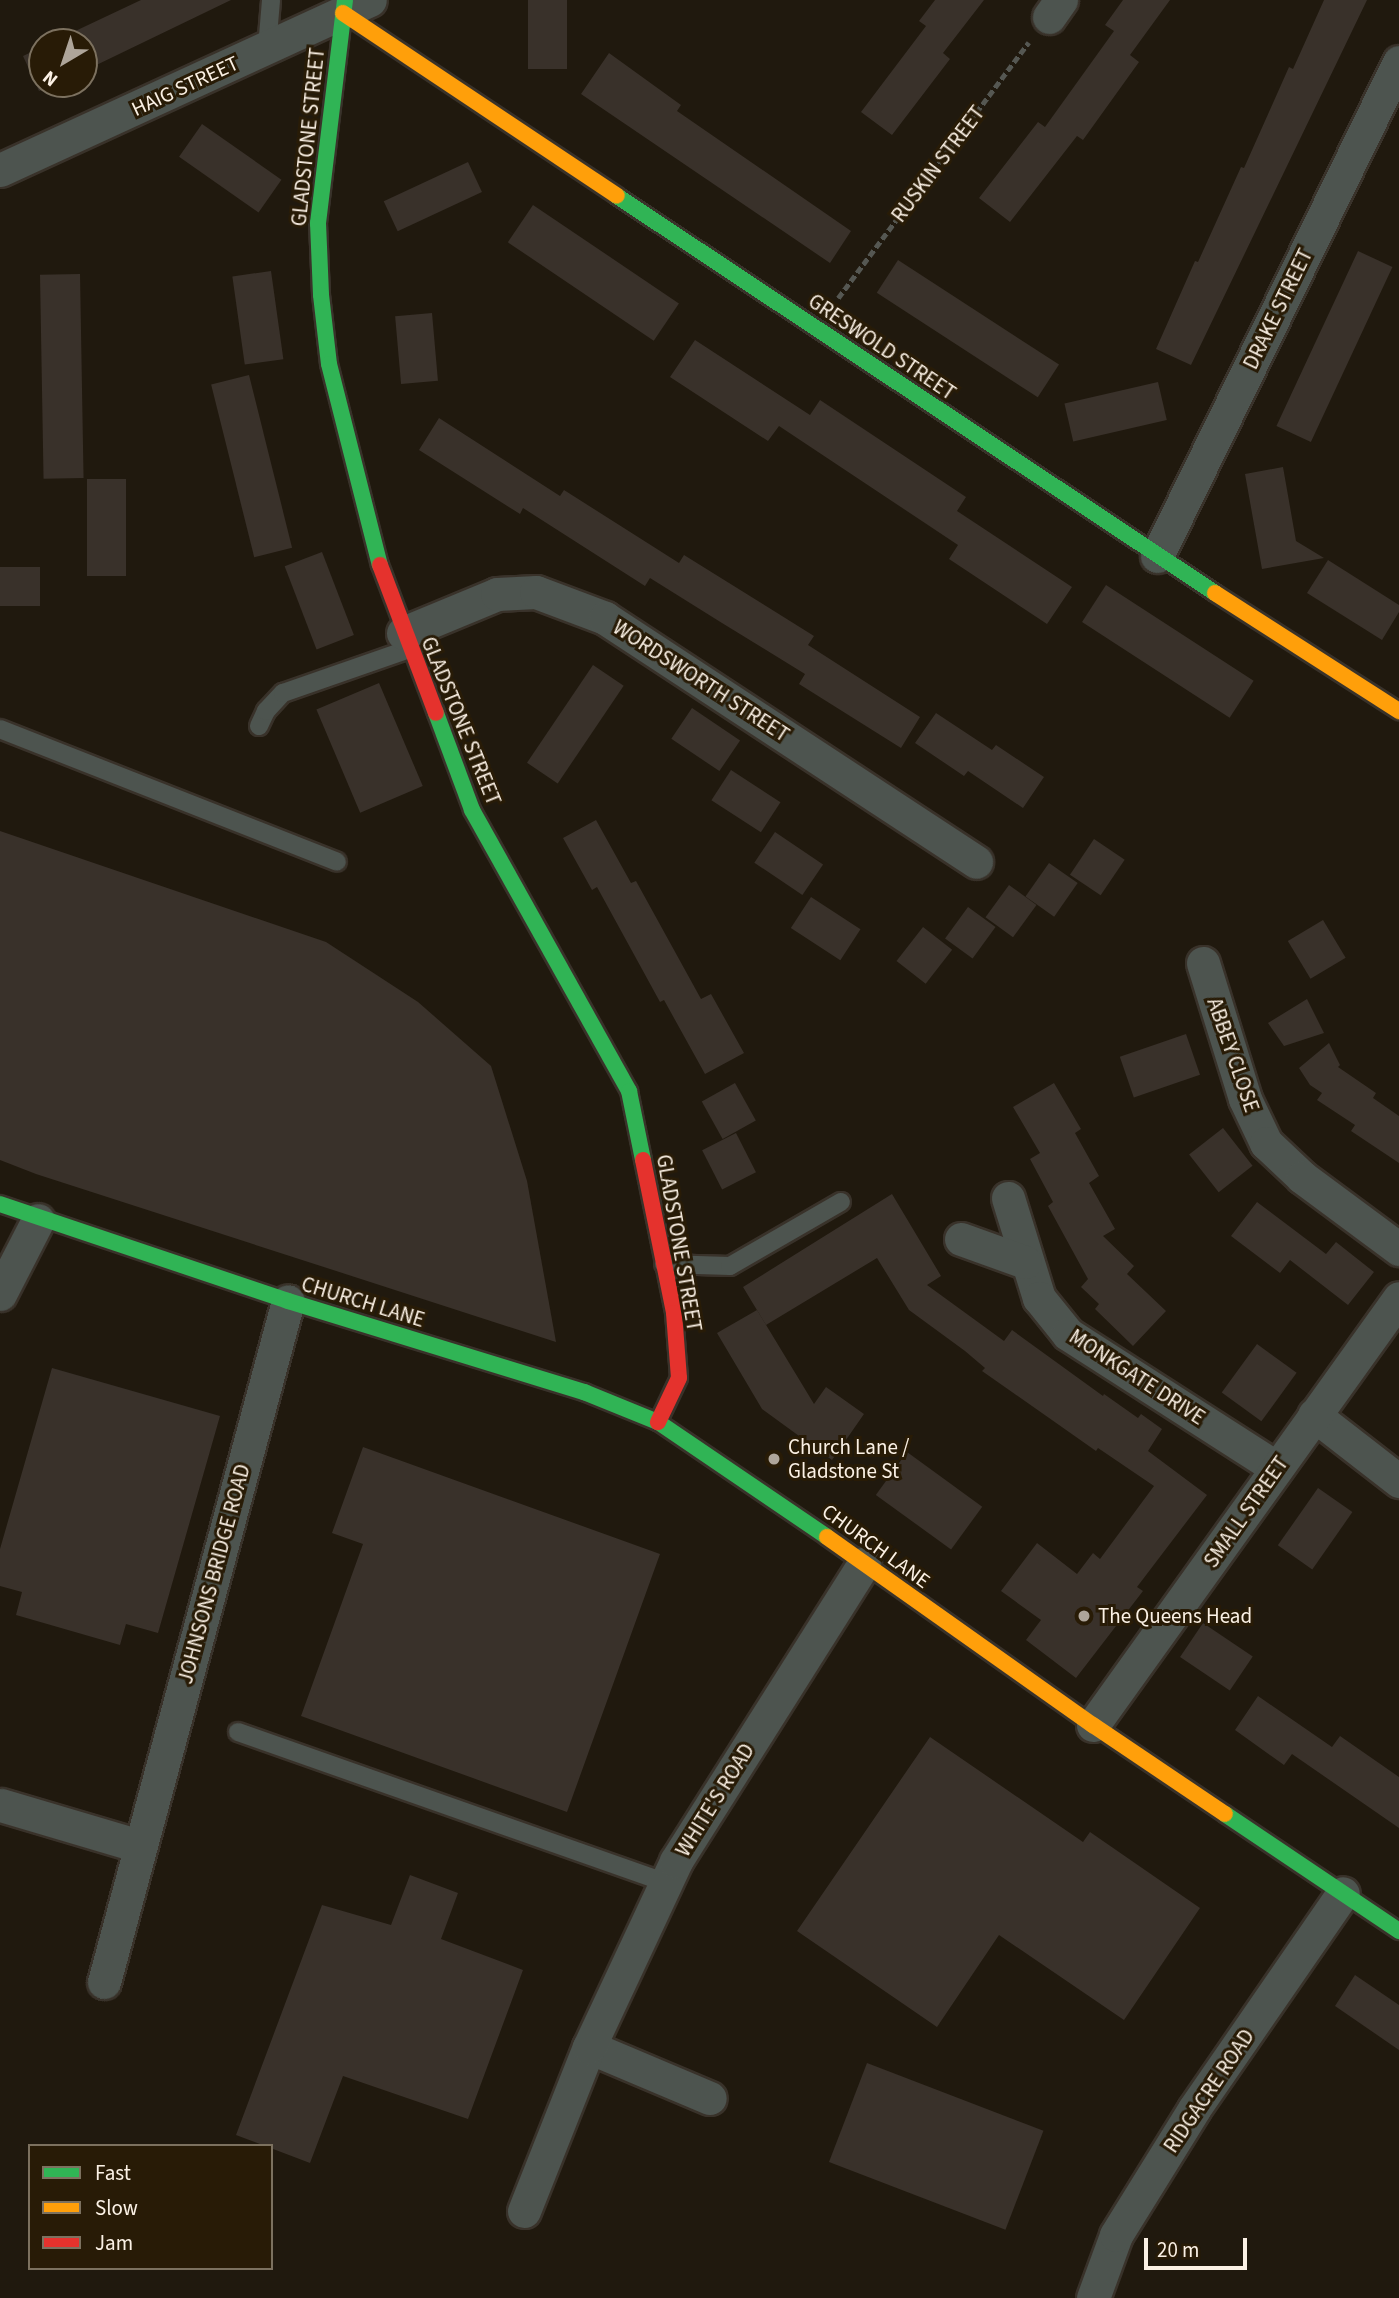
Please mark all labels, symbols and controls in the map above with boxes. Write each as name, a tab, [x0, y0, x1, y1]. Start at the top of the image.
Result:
north arrow	[28, 28, 98, 98]
street label: GLADSTONE STREET	[286, 47, 330, 227]
street label: HAIG STREET	[127, 50, 243, 122]
text: N	[37, 64, 64, 93]
street label: RUSKIN STREET	[886, 101, 990, 227]
street label: DRAKE STREET	[1238, 245, 1318, 373]
street label: GRESWOLD STREET	[804, 288, 960, 406]
street label: WORDSWORTH STREET	[608, 615, 794, 747]
street label: GLADSTONE STREET	[416, 633, 506, 809]
street label: ABBEY CLOSE	[1202, 995, 1264, 1115]
street label: GLADSTONE STREET	[651, 1153, 707, 1333]
street label: CHURCH LANE	[298, 1271, 428, 1333]
street label: MONKGATE DRIVE	[1065, 1324, 1209, 1430]
place label: Church Lane / Gladstone St	[788, 1434, 909, 1484]
marker: Church Lane / Gladstone St	[766, 1451, 782, 1467]
street label: SMALL STREET	[1198, 1452, 1294, 1572]
street label: JOHNSONS BRIDGE ROAD	[173, 1461, 255, 1687]
street label: CHURCH LANE	[817, 1498, 935, 1594]
place label: The Queens Head	[1098, 1603, 1252, 1629]
marker: The Queens Head	[1076, 1608, 1092, 1624]
street label: WHITE'S ROAD	[670, 1739, 760, 1861]
street label: RIDGACRE ROAD	[1158, 2024, 1260, 2158]
legend	[28, 2144, 273, 2270]
text: Fast	[95, 2158, 131, 2188]
text: Slow	[95, 2193, 138, 2223]
scale bar	[1147, 2224, 1250, 2268]
text: Jam	[95, 2228, 133, 2258]
text: 20 m	[1157, 2235, 1199, 2265]

